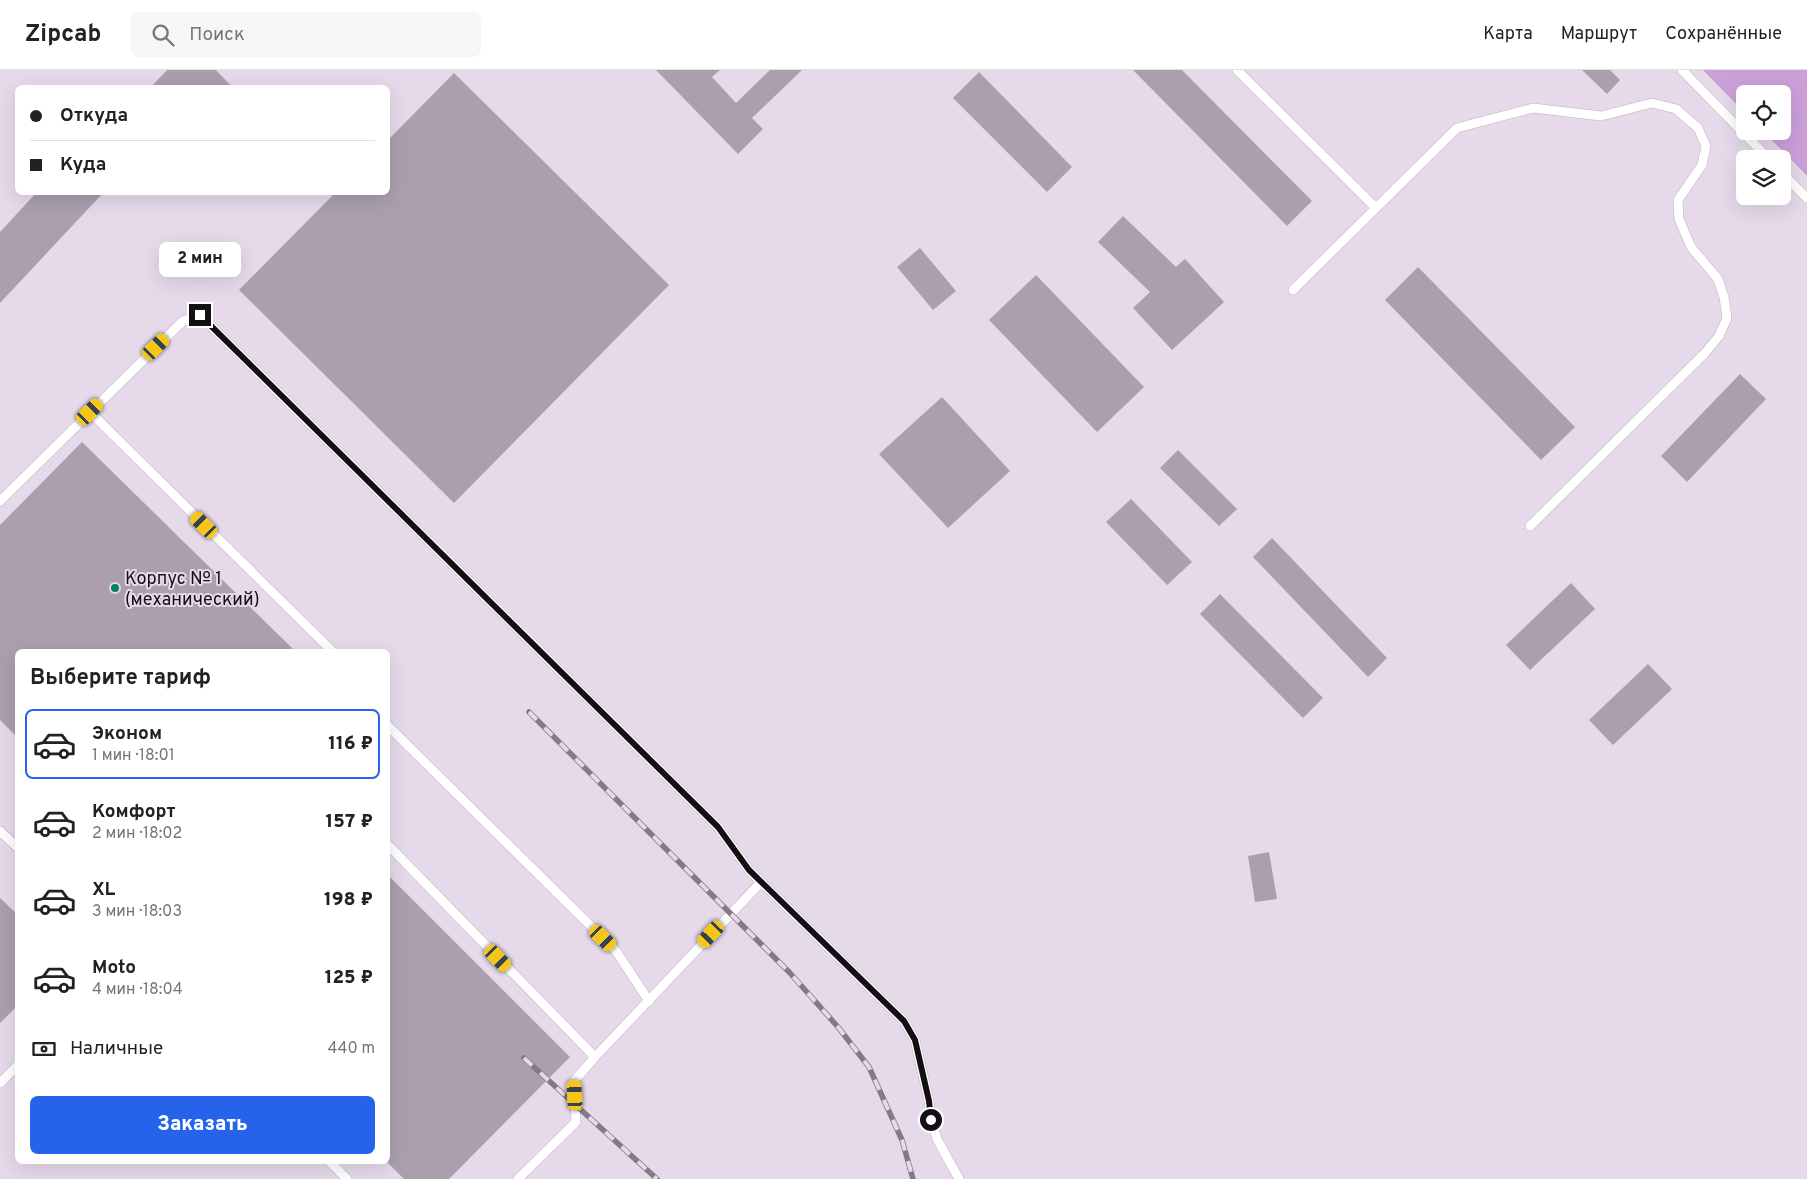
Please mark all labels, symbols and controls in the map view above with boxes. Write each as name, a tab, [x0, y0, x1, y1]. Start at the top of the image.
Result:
search box	[131, 12, 481, 57]
text: Zipcab	[25, 20, 101, 50]
icon: search	[149, 21, 177, 49]
text: Поиск	[189, 23, 245, 47]
text: Карта	[1483, 23, 1533, 46]
text: Маршрут	[1561, 23, 1637, 46]
text: Сохранённые	[1665, 23, 1782, 46]
map controls	[1736, 85, 1791, 205]
button: locate	[1736, 85, 1791, 140]
text: Откуда	[60, 104, 128, 128]
button: layers	[1736, 150, 1791, 205]
text: Куда	[60, 153, 106, 177]
callout: 2 мин	[159, 242, 241, 278]
text: 2 мин	[177, 249, 223, 269]
route end	[189, 304, 211, 326]
car	[140, 331, 171, 363]
car	[74, 396, 105, 428]
car	[188, 509, 219, 541]
place label: Корпус № 1 (механический)	[125, 568, 260, 612]
marker: Корпус № 1 (механический)	[109, 582, 121, 594]
text: Выберите тариф	[30, 665, 211, 692]
icon: car	[32, 722, 77, 767]
text: Эконом	[92, 722, 162, 746]
text: 116 ₽	[328, 732, 373, 756]
text: 1 мин · 18:01	[92, 746, 175, 766]
icon: car	[32, 800, 77, 845]
text: Комфорт	[92, 800, 175, 824]
text: 157 ₽	[326, 810, 373, 834]
text: 2 мин · 18:02	[92, 824, 182, 844]
icon: car	[32, 878, 77, 923]
text: XL	[92, 878, 115, 902]
text: 198 ₽	[324, 888, 373, 912]
text: 3 мин · 18:03	[92, 902, 182, 922]
car	[695, 918, 726, 950]
car	[586, 922, 619, 954]
car	[482, 942, 513, 974]
icon: car	[32, 956, 77, 1001]
text: Moto	[92, 956, 136, 980]
text: 125 ₽	[325, 966, 373, 990]
text: 4 мин · 18:04	[92, 980, 183, 1000]
icon: cash	[30, 1035, 58, 1063]
text: Наличные	[70, 1037, 163, 1061]
text: 440 m	[328, 1039, 375, 1059]
car	[566, 1080, 583, 1110]
button: Заказать	[30, 1096, 375, 1154]
route start	[920, 1109, 942, 1131]

